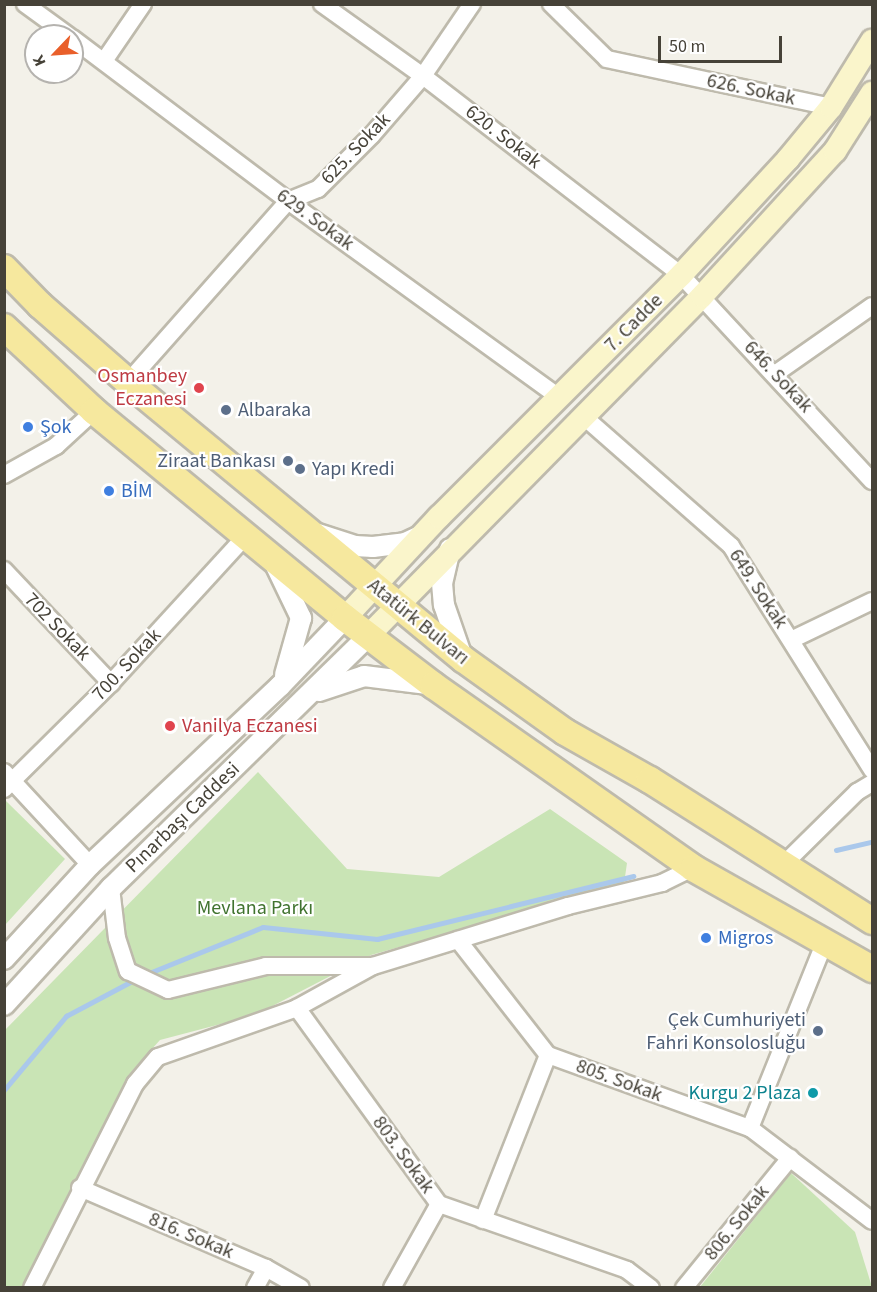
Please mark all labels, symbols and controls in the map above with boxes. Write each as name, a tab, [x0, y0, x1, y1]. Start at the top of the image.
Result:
north arrow	[24, 24, 84, 84]
scale bar	[661, 24, 786, 62]
text: 50 m	[669, 34, 705, 59]
text: K	[27, 52, 52, 70]
street label: 626. Sokak	[704, 69, 798, 111]
street label: 620. Sokak	[460, 100, 546, 174]
street label: 625. Sokak	[316, 108, 396, 190]
street label: 629. Sokak	[272, 184, 358, 256]
street label: 7. Cadde	[600, 289, 668, 357]
street label: 646. Sokak	[739, 336, 817, 418]
place label: Osmanbey Eczanesi	[97, 365, 187, 412]
marker: Osmanbey Eczanesi	[192, 381, 206, 395]
place label: Albaraka	[238, 398, 311, 422]
marker: Albaraka	[219, 403, 233, 417]
place label: Şok	[40, 415, 71, 439]
marker: Şok	[21, 420, 35, 434]
place label: Ziraat Bankası	[157, 449, 276, 473]
marker: Ziraat Bankası	[281, 454, 295, 468]
place label: Yapı Kredi	[312, 457, 395, 481]
marker: Yapı Kredi	[293, 462, 307, 476]
place label: BİM	[121, 479, 153, 503]
marker: BİM	[102, 484, 116, 498]
street label: 649. Sokak	[723, 545, 793, 633]
street label: Atatürk Bulvarı	[362, 574, 474, 670]
street label: 702 Sokak	[19, 588, 95, 666]
street label: 700. Sokak	[88, 624, 166, 706]
place label: Vanilya Eczanesi	[182, 714, 318, 738]
marker: Vanilya Eczanesi	[163, 719, 177, 733]
street label: Pınarbaşı Caddesi	[121, 758, 245, 878]
park label: Mevlana Parkı	[197, 896, 313, 920]
place label: Migros	[718, 926, 773, 950]
marker: Migros	[699, 931, 713, 945]
place label: Çek Cumhuriyeti Fahri Konsolosluğu	[646, 1008, 806, 1055]
marker: Çek Cumhuriyeti Fahri Konsolosluğu	[811, 1024, 825, 1038]
street label: 805. Sokak	[573, 1054, 665, 1108]
place label: Kurgu 2 Plaza	[689, 1081, 801, 1105]
marker: Kurgu 2 Plaza	[806, 1086, 820, 1100]
street label: 803. Sokak	[367, 1112, 439, 1198]
street label: 806. Sokak	[699, 1180, 775, 1266]
street label: 816. Sokak	[145, 1207, 237, 1265]

